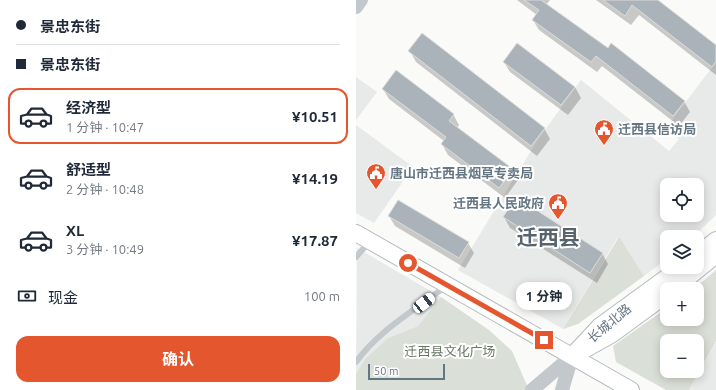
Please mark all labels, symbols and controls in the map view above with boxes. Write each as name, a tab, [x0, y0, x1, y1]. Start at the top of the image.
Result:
text: 景忠东街	[40, 18, 100, 35]
text: 景忠东街	[40, 56, 100, 73]
icon: car	[18, 98, 54, 134]
text: 经济型	[66, 99, 111, 116]
text: ¥10.51	[292, 108, 338, 125]
public building icon: 迁西县信访局	[593, 118, 615, 146]
text: 1 分钟 · 10:47	[66, 120, 144, 134]
place label: 迁西县信访局	[618, 122, 696, 136]
icon: car	[18, 160, 54, 196]
text: 舒适型	[66, 161, 111, 178]
public building icon: 唐山市迁西县烟草专卖局	[365, 162, 387, 190]
place label: 唐山市迁西县烟草专卖局	[390, 166, 533, 180]
text: ¥14.19	[292, 170, 338, 187]
map controls	[660, 178, 704, 378]
button: locate	[660, 178, 704, 222]
text: 2 分钟 · 10:48	[66, 182, 144, 196]
public building icon: 迁西县人民政府	[547, 192, 569, 220]
place label: 迁西县人民政府	[453, 196, 544, 210]
icon: car	[18, 222, 54, 258]
text: XL	[66, 222, 84, 239]
district label: 迁西县	[517, 225, 580, 249]
button: layers	[660, 230, 704, 274]
text: ¥17.87	[292, 232, 338, 249]
text: 3 分钟 · 10:49	[66, 242, 144, 256]
route start	[399, 254, 417, 272]
callout: 1 分钟	[516, 282, 572, 310]
button: +	[660, 282, 704, 326]
icon: cash	[16, 285, 38, 307]
text: 现金	[48, 289, 78, 306]
text: 100 m	[304, 289, 340, 303]
text: 1 分钟	[526, 289, 562, 303]
car	[411, 291, 437, 315]
street label: 长城北路	[585, 301, 633, 345]
route end	[535, 331, 553, 349]
button: −	[660, 334, 704, 378]
button: 确认	[16, 336, 340, 382]
park label: 迁西县文化广场	[404, 344, 496, 358]
scale bar	[368, 362, 445, 381]
text: 50 m	[374, 365, 398, 377]

